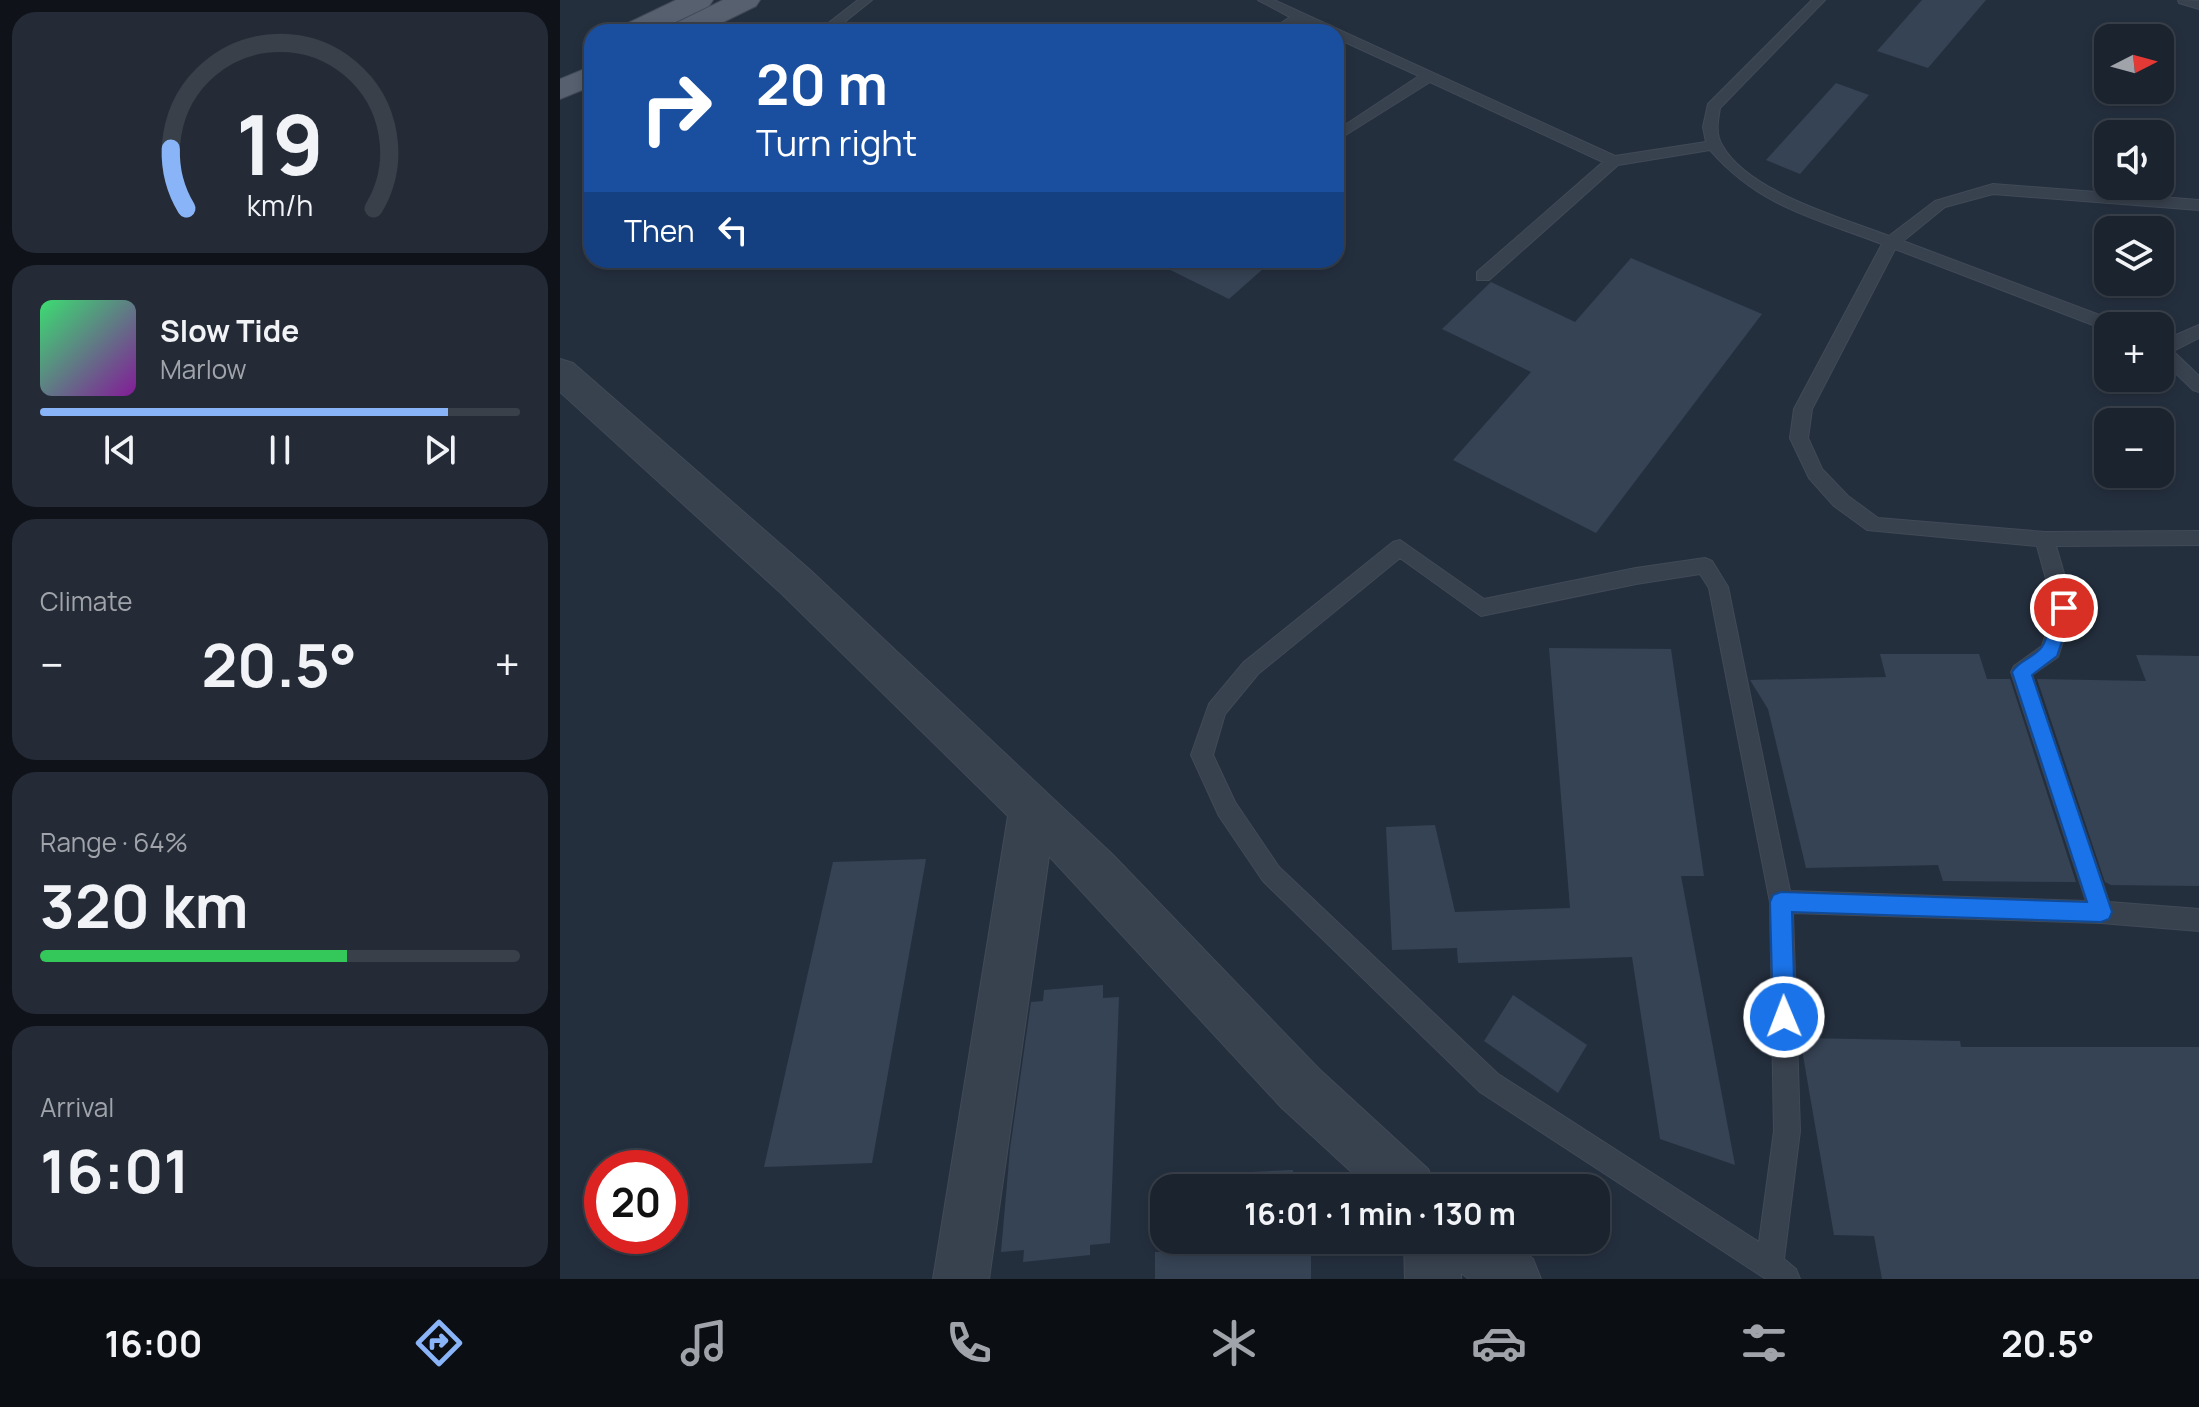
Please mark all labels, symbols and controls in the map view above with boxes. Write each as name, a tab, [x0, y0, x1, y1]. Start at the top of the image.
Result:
north arrow	[2094, 24, 2174, 104]
map controls	[2094, 24, 2174, 488]
text: 20 m	[756, 45, 888, 122]
icon: right	[624, 56, 728, 160]
text: 19	[236, 85, 324, 199]
text: Turn right	[756, 118, 917, 167]
button: sound	[2094, 120, 2174, 200]
text: km/h	[247, 186, 313, 225]
icon: left	[711, 208, 755, 252]
text: Then	[624, 210, 695, 251]
button: layers	[2094, 216, 2174, 296]
text: Slow Tide	[160, 310, 299, 351]
button: +	[2094, 312, 2174, 392]
text: Marlow	[160, 351, 247, 387]
button: −	[2094, 408, 2174, 488]
icon: previous	[98, 428, 142, 472]
icon: pause	[258, 428, 302, 472]
icon: next	[418, 428, 462, 472]
pin	[2030, 574, 2098, 642]
text: Climate	[40, 583, 132, 619]
icon: arrive	[2042, 586, 2086, 630]
text: 20.5°	[201, 623, 357, 705]
text: −	[40, 634, 64, 694]
text: +	[495, 634, 520, 694]
text: Range · 64%	[40, 824, 188, 860]
text: 320 km	[40, 864, 248, 946]
position arrow	[1742, 975, 1826, 1059]
text: Arrival	[40, 1089, 114, 1125]
text: 16:01	[40, 1129, 190, 1211]
speed limit sign: 20	[584, 1150, 688, 1254]
text: 16:01 · 1 min · 130 m	[1244, 1193, 1516, 1234]
icon: directions	[411, 1315, 467, 1371]
icon: music	[676, 1315, 732, 1371]
icon: phone	[941, 1315, 997, 1371]
icon: climate	[1206, 1315, 1262, 1371]
icon: car	[1471, 1315, 1527, 1371]
icon: filters	[1736, 1315, 1792, 1371]
text: 16:00	[104, 1319, 202, 1368]
text: 20.5°	[2001, 1319, 2094, 1368]

